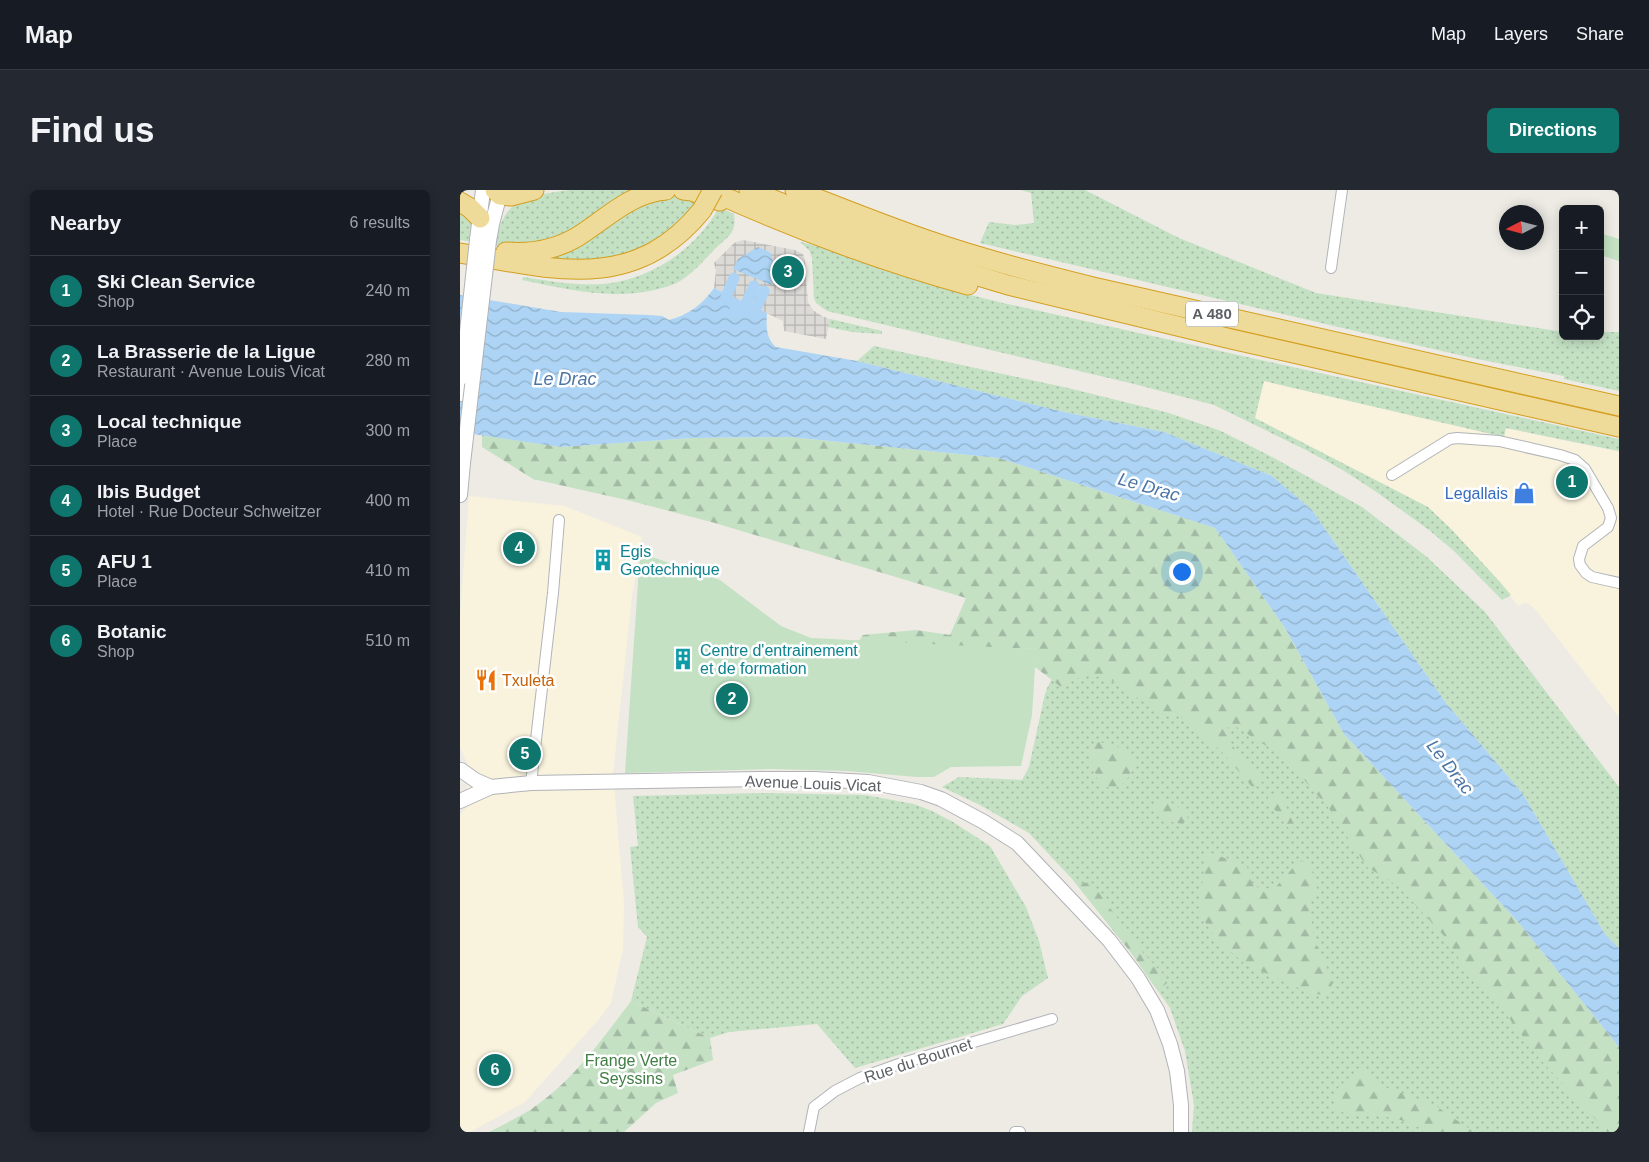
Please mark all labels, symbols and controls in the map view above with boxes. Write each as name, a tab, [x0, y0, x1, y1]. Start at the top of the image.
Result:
text: Map	[25, 21, 73, 48]
text: Map	[1431, 24, 1466, 44]
text: Layers	[1494, 24, 1548, 44]
text: Share	[1576, 24, 1624, 44]
button: Directions	[1487, 108, 1619, 153]
text: Find us	[30, 110, 154, 149]
north arrow	[1499, 205, 1544, 250]
map controls	[1559, 205, 1604, 340]
button: +	[1559, 205, 1604, 250]
text: Nearby	[50, 211, 121, 234]
text: 6 results	[350, 214, 410, 231]
button: −	[1559, 250, 1604, 295]
pin: 3	[772, 253, 804, 291]
text: Ski Clean Service	[97, 271, 255, 292]
text: 1	[62, 282, 70, 299]
text: 240 m	[366, 282, 410, 299]
text: Shop	[97, 293, 134, 310]
button: locate	[1559, 295, 1604, 340]
road number: A 480	[1186, 302, 1238, 326]
text: La Brasserie de la Ligue	[97, 341, 316, 362]
text: 2	[62, 352, 70, 369]
text: 280 m	[366, 352, 410, 369]
text: Restaurant · Avenue Louis Vicat	[97, 363, 325, 380]
water label: Le Drac	[533, 369, 597, 389]
text: Local technique	[97, 411, 242, 432]
text: 3	[62, 422, 70, 439]
text: 300 m	[366, 422, 410, 439]
text: Place	[97, 433, 137, 450]
pin: 1	[1556, 463, 1588, 501]
water label: Le Drac	[1116, 469, 1182, 505]
shop icon: Legallais	[1511, 480, 1537, 506]
text: Ibis Budget	[97, 481, 200, 502]
place label: Legallais	[1445, 485, 1508, 502]
text: 4	[62, 492, 70, 509]
text: 400 m	[366, 492, 410, 509]
text: Hotel · Rue Docteur Schweitzer	[97, 503, 321, 520]
pin: 4	[503, 529, 535, 567]
place label: Egis Geotechnique	[620, 543, 720, 578]
building icon: Egis Geotechnique	[590, 547, 616, 573]
text: AFU 1	[97, 551, 152, 572]
your location	[1169, 559, 1195, 585]
text: 5	[62, 562, 70, 579]
text: 410 m	[366, 562, 410, 579]
text: Place	[97, 573, 137, 590]
text: Botanic	[97, 621, 167, 642]
text: 6	[62, 632, 70, 649]
text: 510 m	[366, 632, 410, 649]
place label: Centre d'entrainement et de formation	[700, 642, 858, 677]
text: Shop	[97, 643, 134, 660]
building icon: Centre d'entrainement et de formation	[670, 646, 696, 672]
restaurant icon: Txuleta	[473, 667, 499, 693]
place label: Txuleta	[502, 672, 555, 689]
pin: 2	[716, 680, 748, 718]
pin: 5	[509, 735, 541, 773]
water label: Le Drac	[1423, 736, 1477, 798]
street label: Avenue Louis Vicat	[745, 773, 882, 794]
street label: Rue du Bournet	[862, 1035, 975, 1086]
pin: 6	[479, 1051, 511, 1089]
park label: Frange Verte Seyssins	[585, 1052, 677, 1087]

